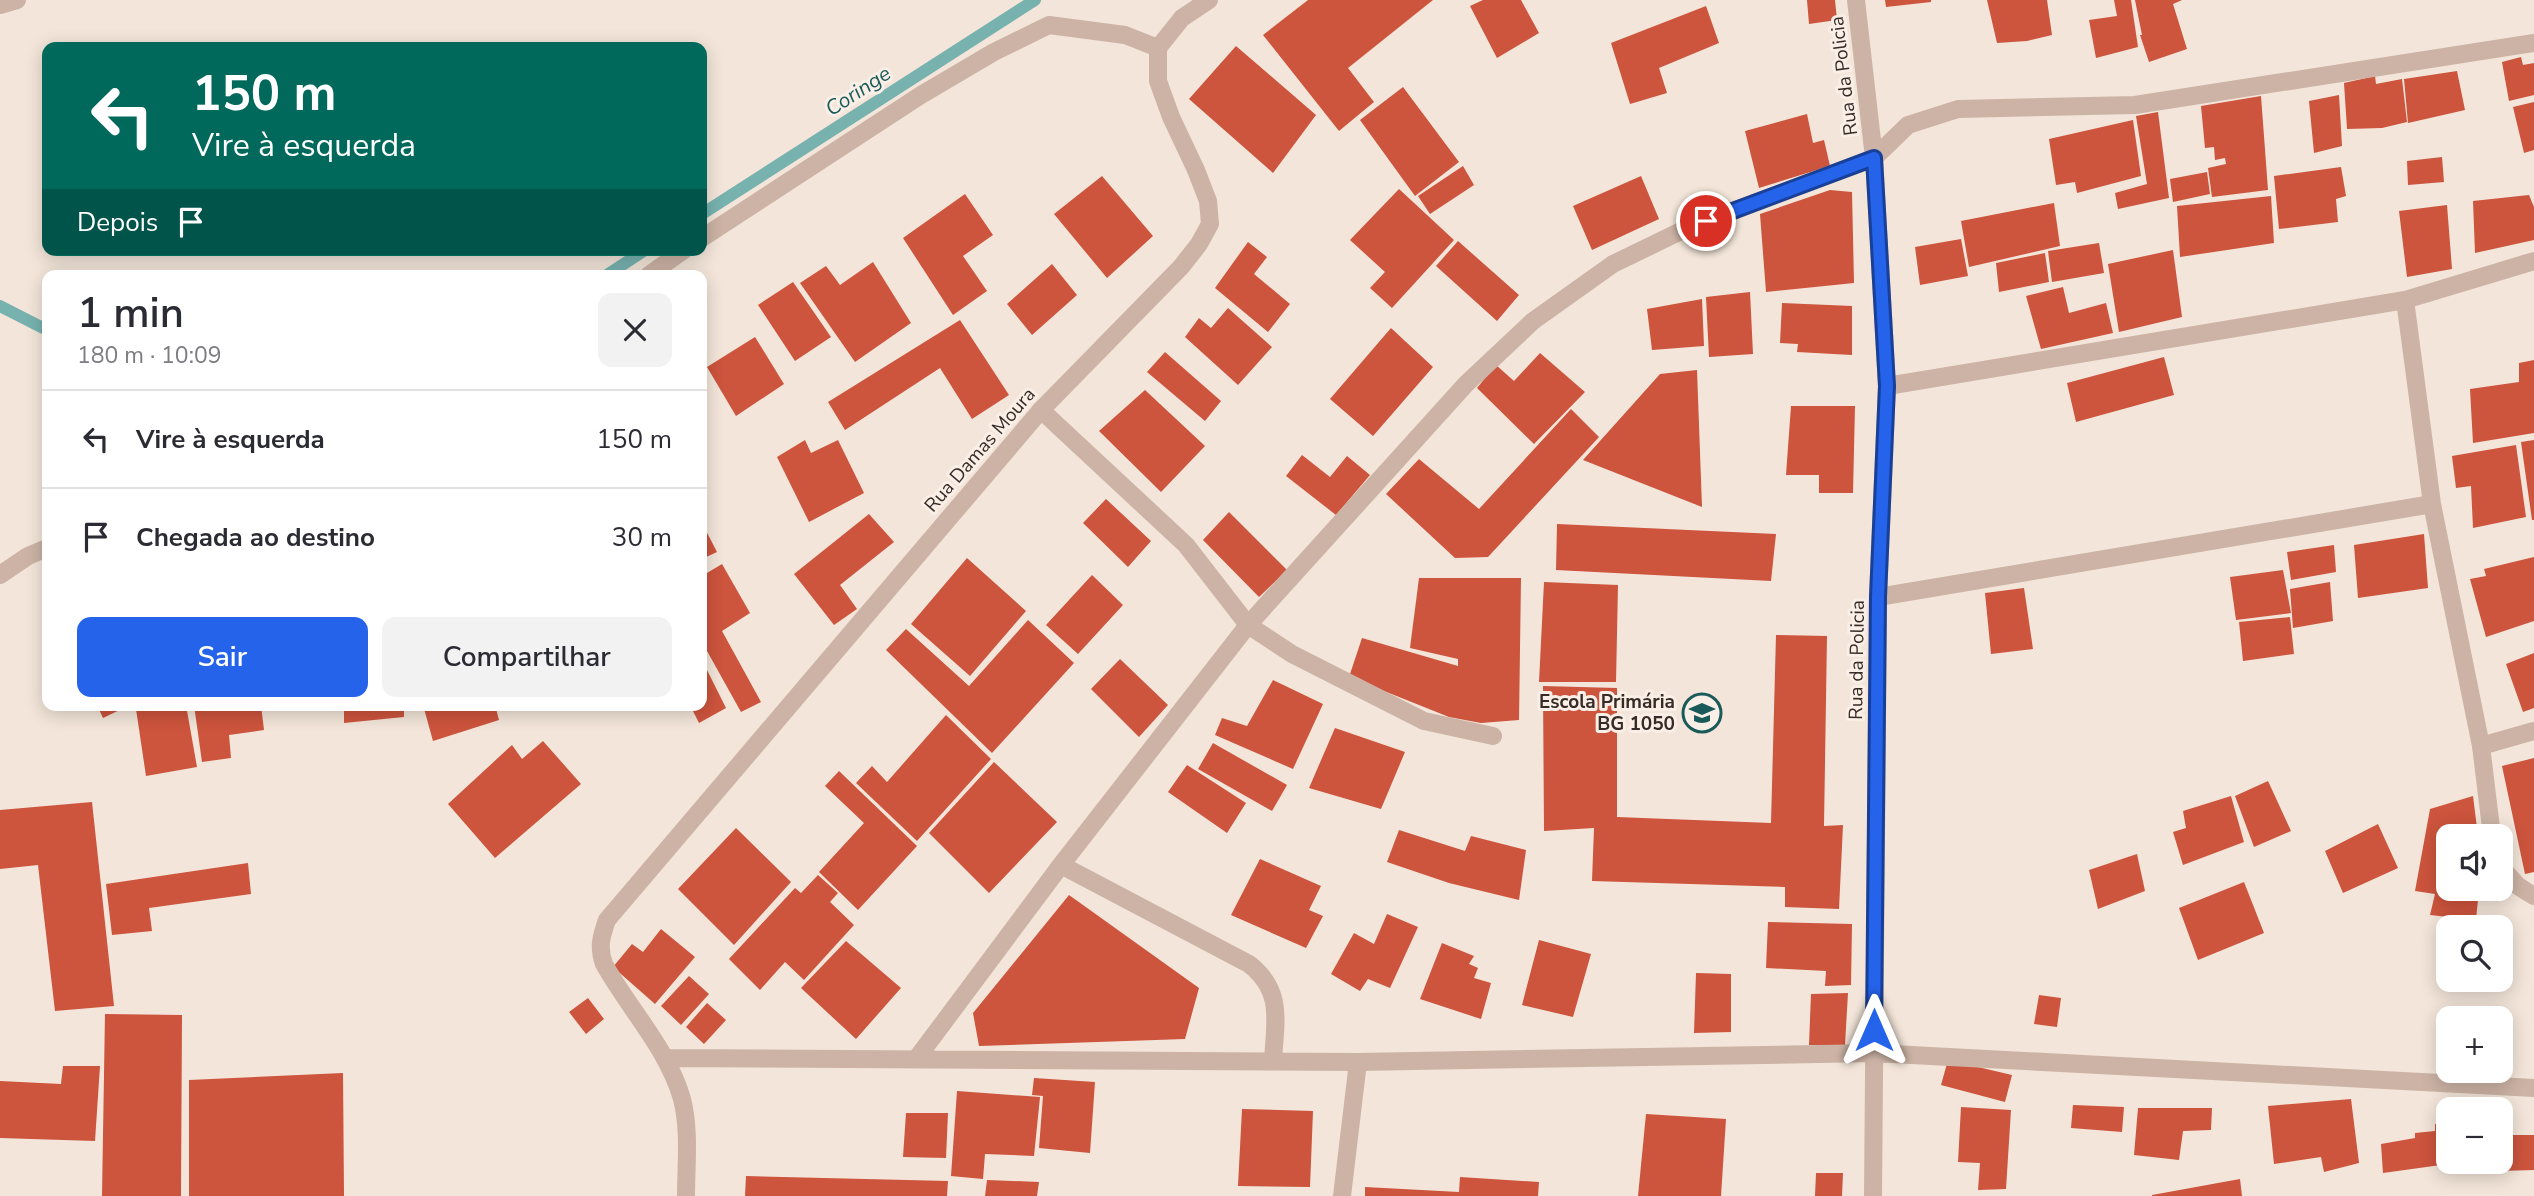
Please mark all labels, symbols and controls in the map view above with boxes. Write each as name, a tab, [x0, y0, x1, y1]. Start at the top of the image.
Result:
street label: Rua da Policia	[1824, 15, 1864, 137]
water label: Coringe	[820, 59, 896, 123]
text: 150 m	[192, 60, 336, 127]
icon: left	[77, 70, 168, 161]
text: Vire à esquerda	[192, 124, 416, 167]
pin	[1676, 191, 1736, 251]
icon: arrive	[1687, 202, 1725, 240]
icon: arrive	[172, 203, 210, 241]
text: Depois	[77, 205, 158, 240]
text: 1 min	[77, 285, 184, 342]
button: close	[598, 293, 672, 367]
text: 180 m · 10:09	[77, 340, 222, 371]
street label: Rua Damas Moura	[919, 382, 1041, 518]
icon: left	[77, 420, 115, 458]
text: Vire à esquerda	[136, 422, 325, 457]
text: 150 m	[596, 422, 672, 457]
icon: arrive	[77, 518, 115, 556]
text: Chegada ao destino	[136, 520, 375, 555]
text: 30 m	[612, 520, 672, 555]
street label: Rua da Policia	[1843, 600, 1871, 720]
button: Sair	[77, 617, 368, 697]
button: Compartilhar	[382, 617, 672, 697]
place label: Escola Primária BG 1050	[1539, 689, 1675, 737]
school or university icon: Escola Primária BG 1050	[1681, 692, 1723, 734]
map controls	[2436, 824, 2513, 1174]
button: sound	[2436, 824, 2513, 901]
button: search	[2436, 915, 2513, 992]
position arrow	[1837, 993, 1911, 1067]
button: +	[2436, 1006, 2513, 1083]
button: −	[2436, 1097, 2513, 1174]

